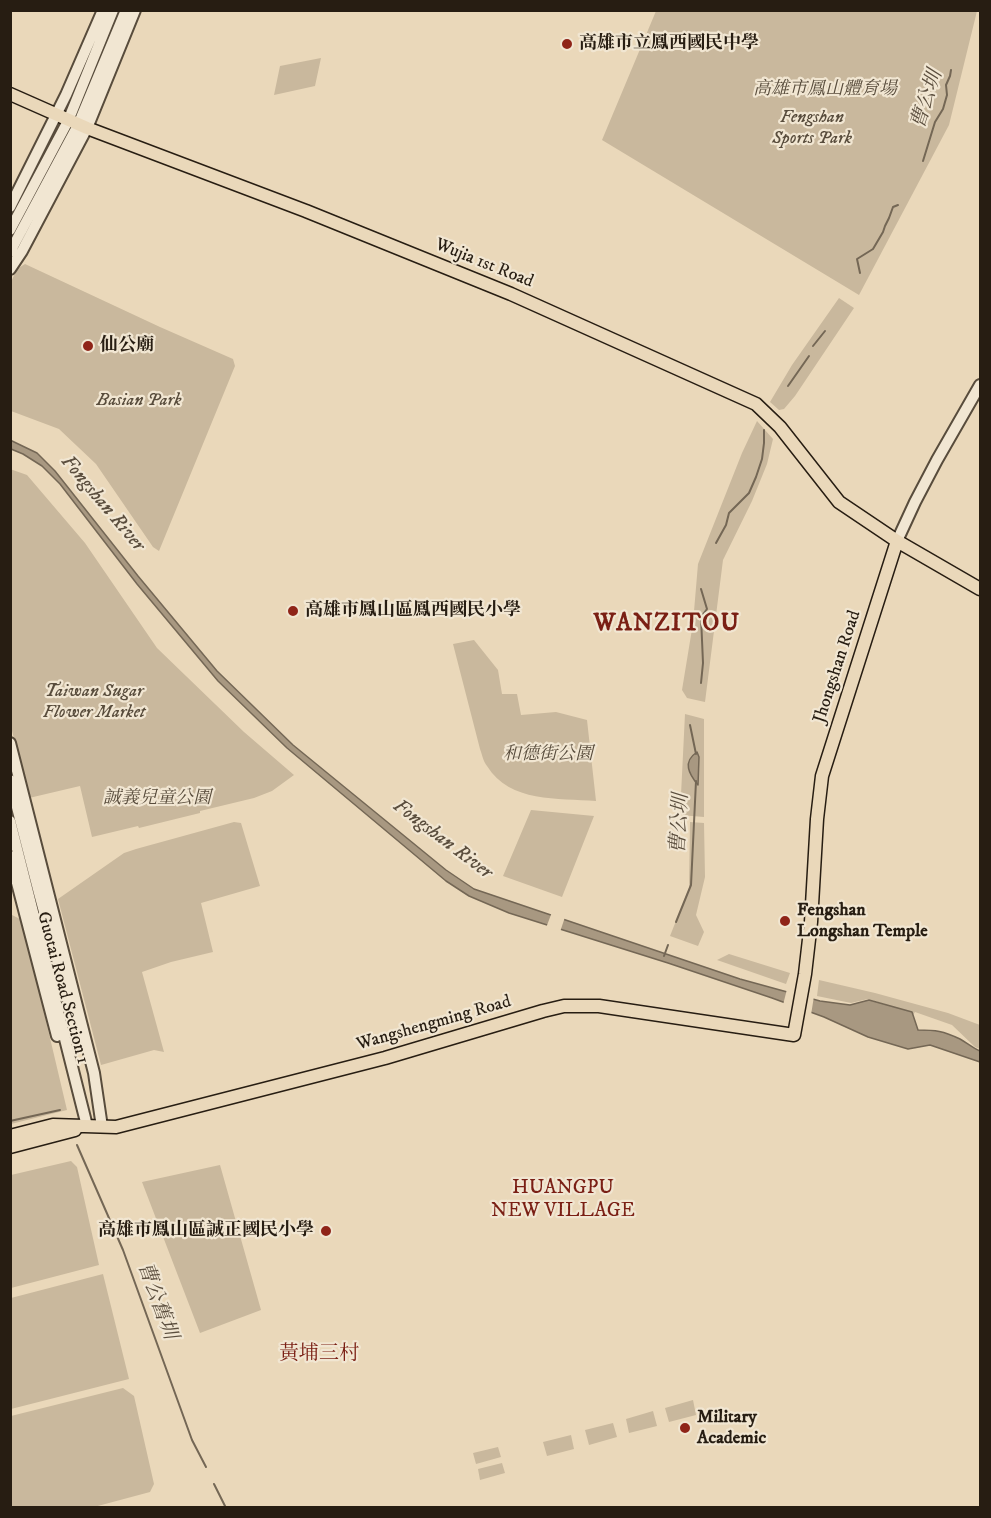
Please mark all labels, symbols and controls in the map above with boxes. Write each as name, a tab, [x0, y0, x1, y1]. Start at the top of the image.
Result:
place label: 高雄市立鳳西國民中學	[579, 33, 759, 55]
marker: 高雄市立鳳西國民中學	[560, 37, 574, 51]
water label: 曹公圳	[907, 68, 949, 132]
park label: 高雄市鳳山體育場	[753, 79, 897, 101]
park label: Fengshan Sports Park	[772, 107, 852, 150]
street label: Wujia 1st Road	[432, 234, 536, 294]
place label: 仙公廟	[100, 335, 154, 357]
marker: 仙公廟	[81, 339, 95, 353]
park label: Basian Park	[97, 390, 181, 412]
water label: Fongshan River	[55, 451, 149, 557]
place label: 高雄市鳳山區鳳西國民小學	[305, 600, 521, 622]
marker: 高雄市鳳山區鳳西國民小學	[286, 604, 300, 618]
street label: Jhongshan Road	[810, 608, 866, 726]
district label: WANZITOU	[593, 611, 741, 639]
park label: Taiwan Sugar Flower Market	[43, 681, 145, 724]
park label: 和德街公園	[503, 744, 593, 766]
park label: 誠義兒童公園	[103, 788, 211, 810]
water label: 曹公圳	[667, 793, 695, 855]
water label: Fongshan River	[388, 795, 496, 885]
place label: Fengshan Longshan Temple	[797, 900, 928, 942]
street label: Guotai Road Section 1	[31, 909, 93, 1067]
marker: Fengshan Longshan Temple	[778, 914, 792, 928]
street label: Wangshengming Road	[354, 992, 514, 1056]
district label: HUANGPU NEW VILLAGE	[483, 1177, 643, 1224]
place label: 高雄市鳳山區誠正國民小學	[98, 1220, 314, 1242]
marker: 高雄市鳳山區誠正國民小學	[319, 1224, 333, 1238]
water label: 曹公舊圳	[131, 1259, 181, 1343]
district label: 黃埔三村	[279, 1343, 359, 1367]
place label: Military Academic	[697, 1407, 766, 1450]
marker: Military Academic	[678, 1421, 692, 1435]

